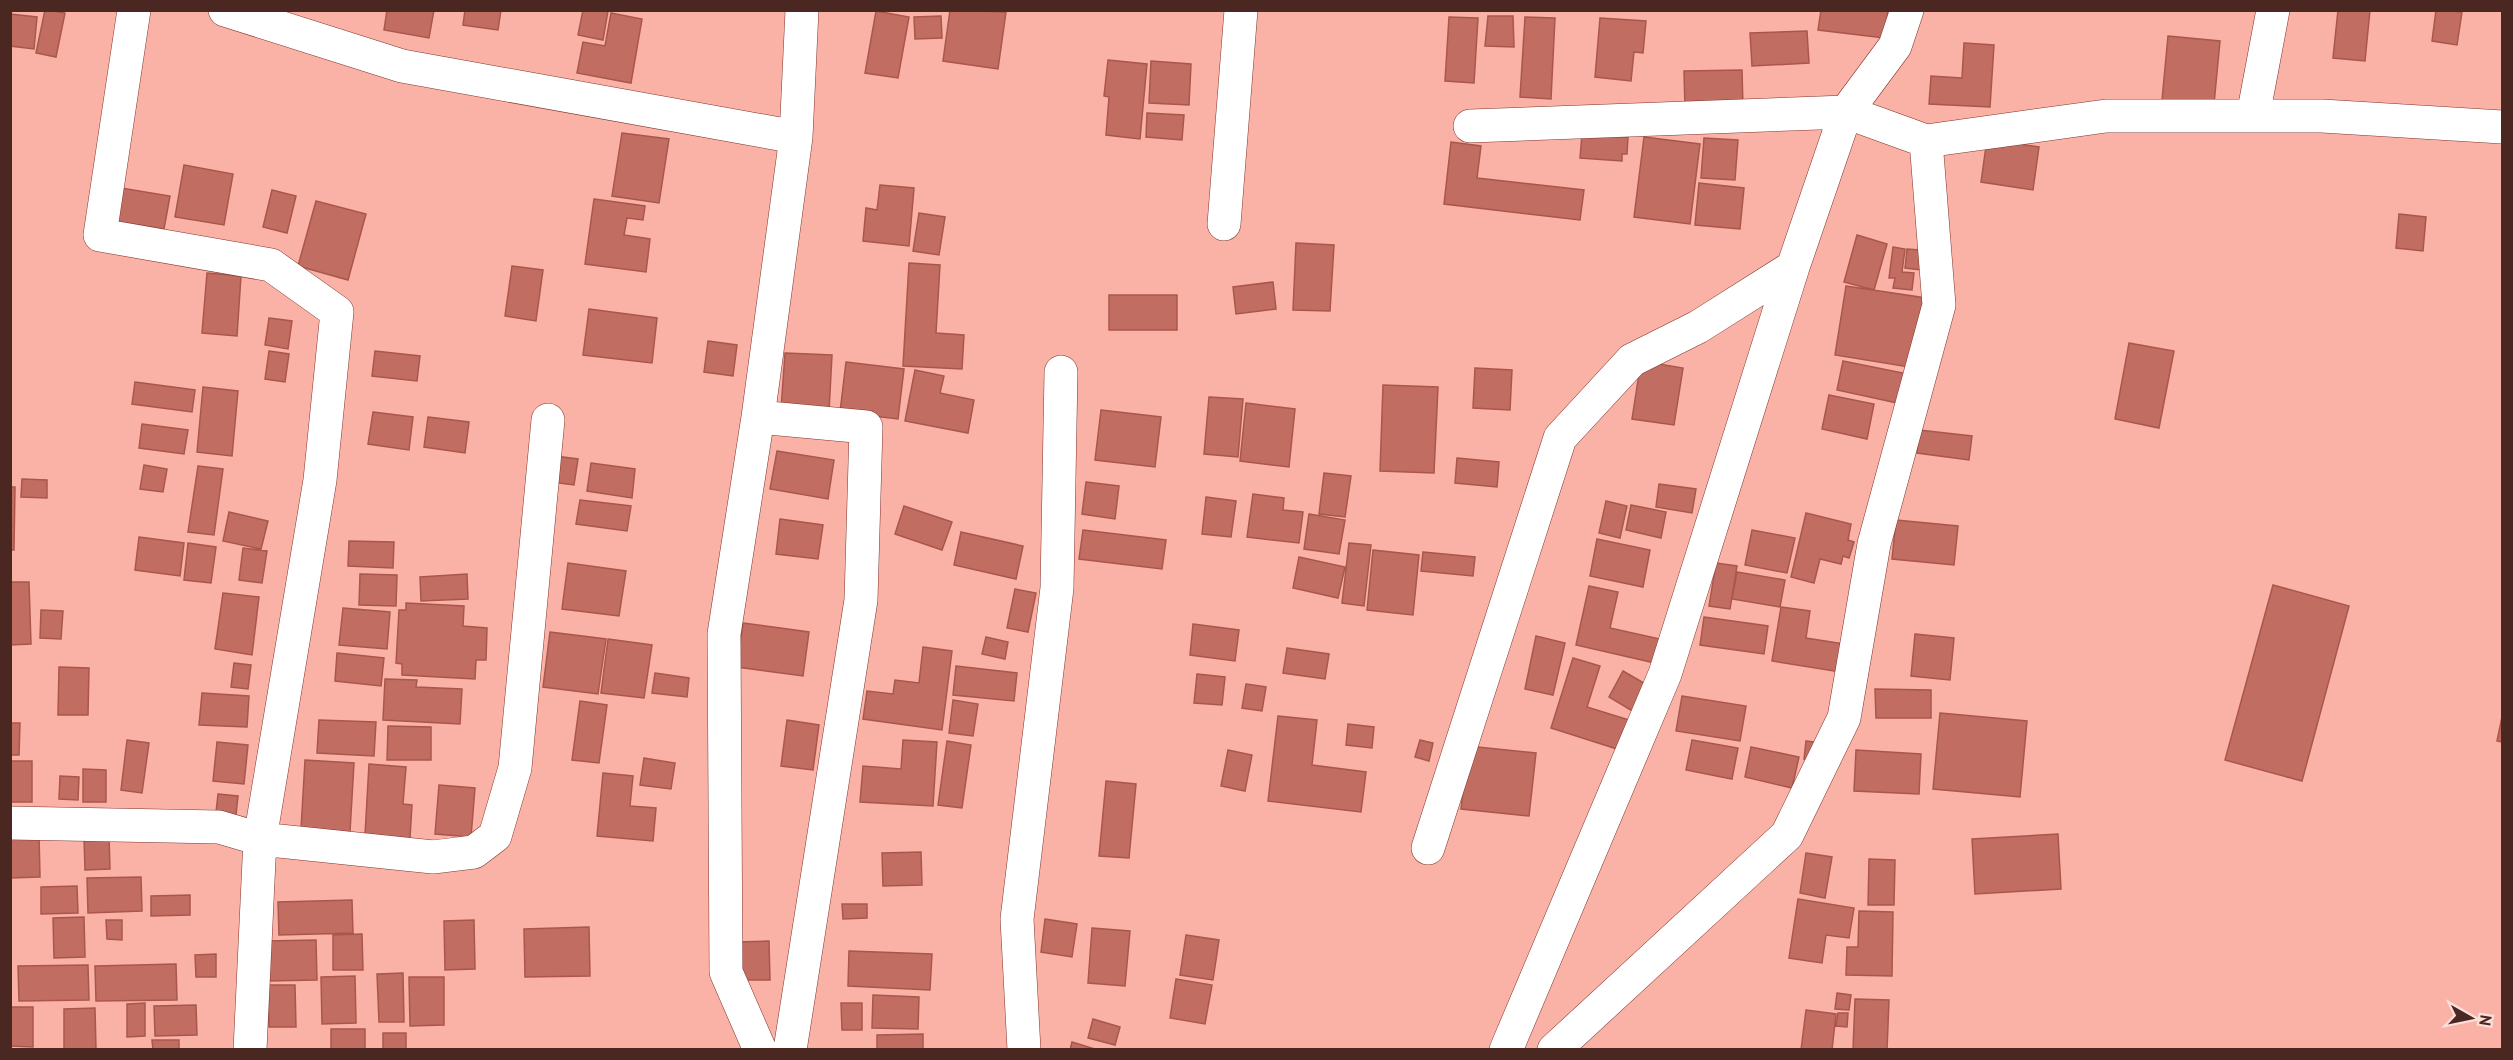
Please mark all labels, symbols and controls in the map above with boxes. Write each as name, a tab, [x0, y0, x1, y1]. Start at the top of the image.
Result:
north arrow	[2441, 988, 2501, 1048]
text: N	[2475, 1014, 2497, 1027]

